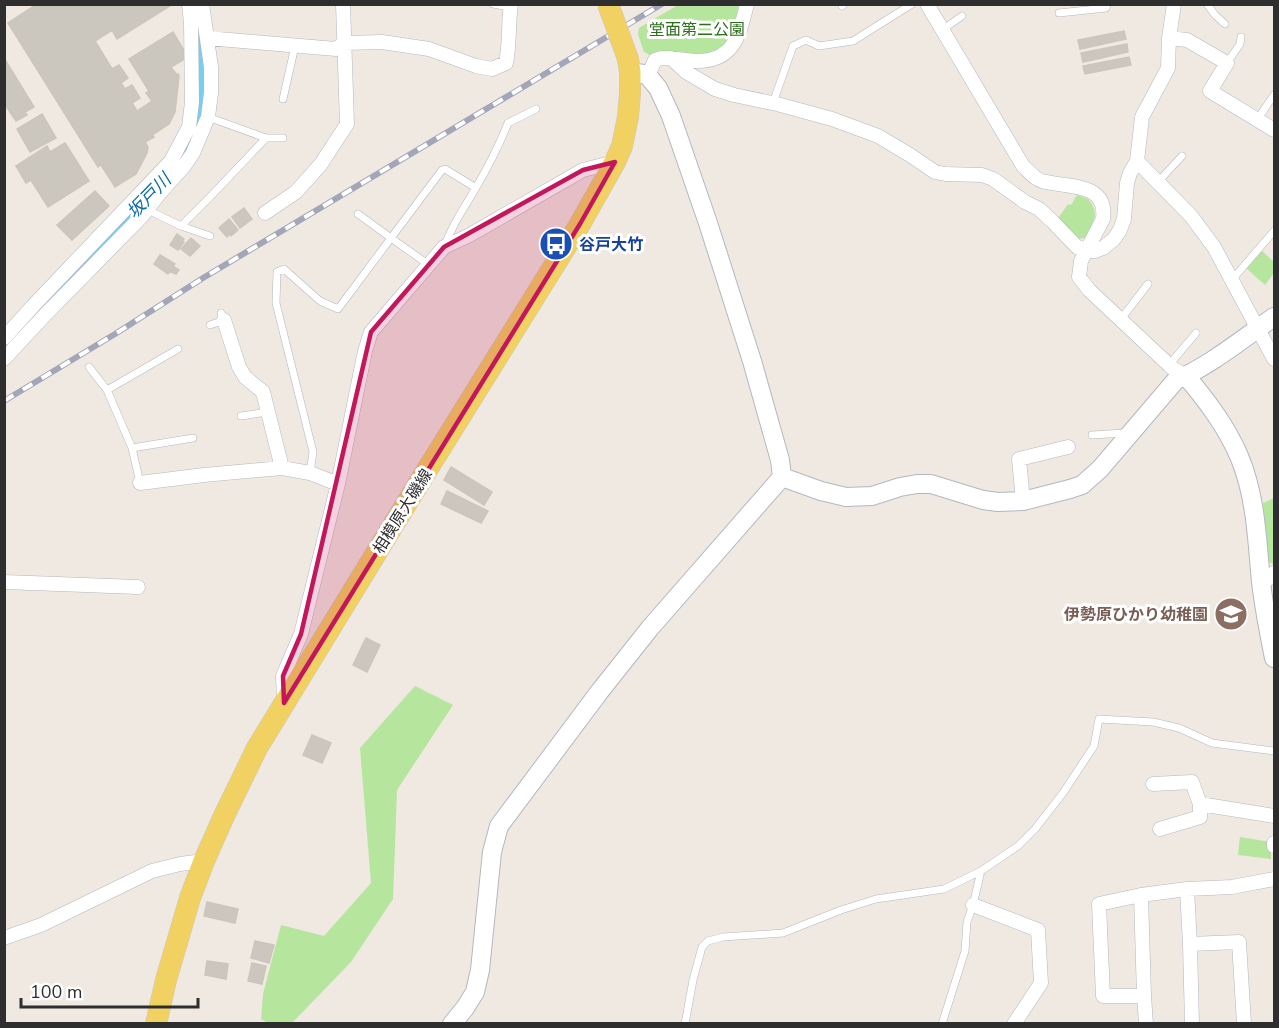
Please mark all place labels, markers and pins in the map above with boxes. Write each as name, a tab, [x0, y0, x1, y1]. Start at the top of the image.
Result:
bus stop icon: 谷戸大竹	[538, 226, 574, 262]
place label: 谷戸大竹	[579, 234, 643, 256]
school or university icon: 伊勢原ひかり幼稚園	[1213, 596, 1249, 632]
place label: 伊勢原ひかり幼稚園	[1063, 604, 1208, 626]

